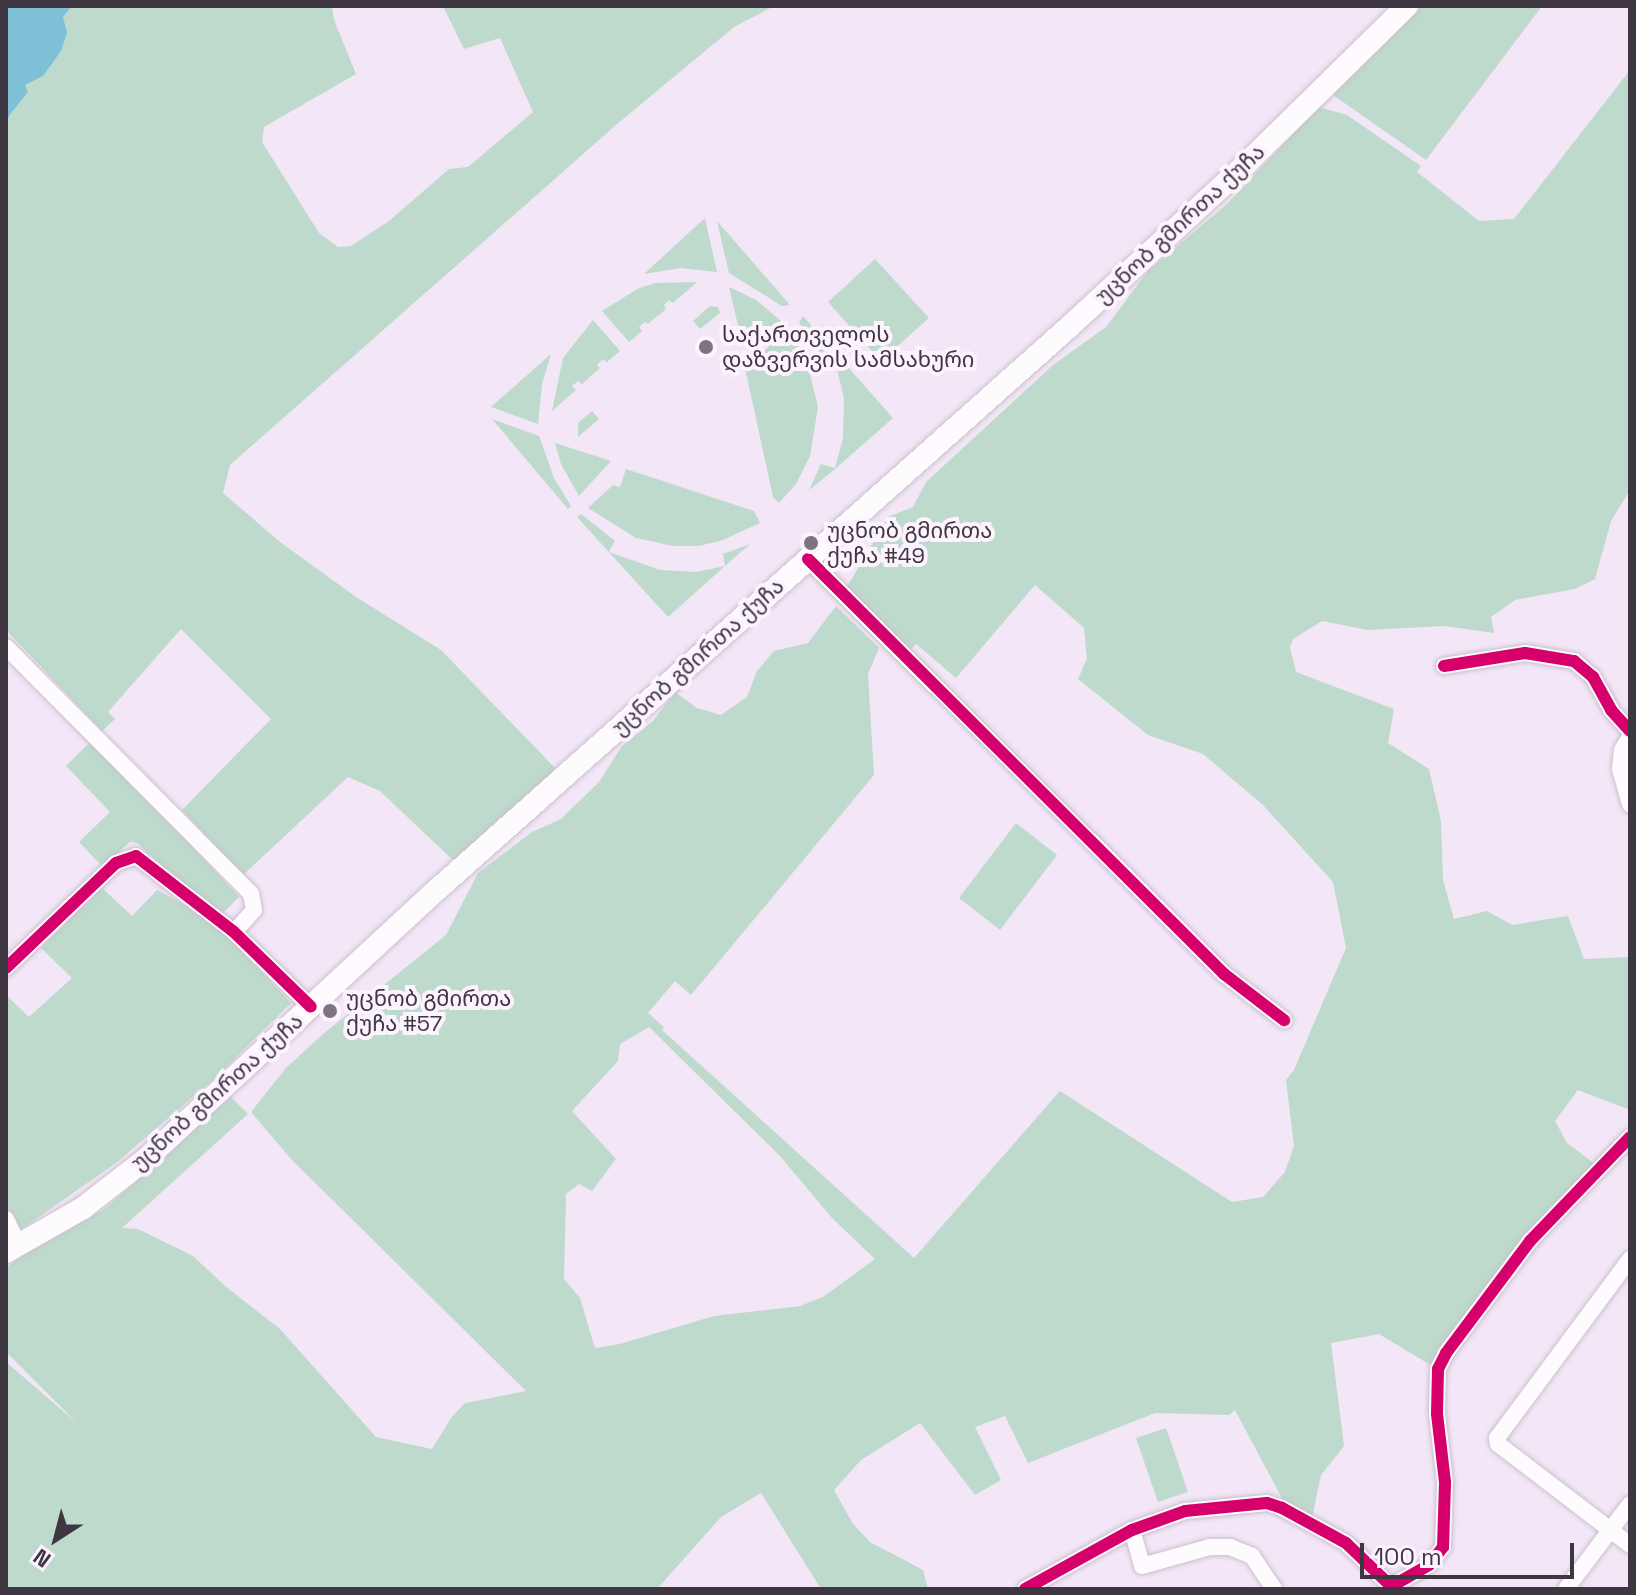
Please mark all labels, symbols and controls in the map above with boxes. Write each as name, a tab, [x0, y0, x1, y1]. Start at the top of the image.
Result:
street label: უცნობ გმირთა ქუჩა	[1090, 139, 1270, 309]
place label: საქართველოს დაზვერვის სამსახური	[722, 321, 974, 372]
marker: საქართველოს დაზვერვის სამსახური	[697, 338, 715, 356]
place label: უცნობ გმირთა ქუჩა #49	[827, 517, 992, 568]
marker: უცნობ გმირთა ქუჩა #49	[802, 534, 820, 552]
street label: უცნობ გმირთა ქუჩა	[607, 573, 789, 741]
place label: უცნობ გმირთა ქუჩა #57	[346, 985, 511, 1036]
marker: უცნობ გმირთა ქუჩა #57	[321, 1002, 339, 1020]
street label: უცნობ გმირთა ქუჩა	[126, 1008, 308, 1176]
north arrow	[16, 1499, 96, 1579]
scale bar	[1364, 1527, 1578, 1577]
text: 100 m	[1374, 1541, 1442, 1572]
text: N	[28, 1543, 56, 1574]

